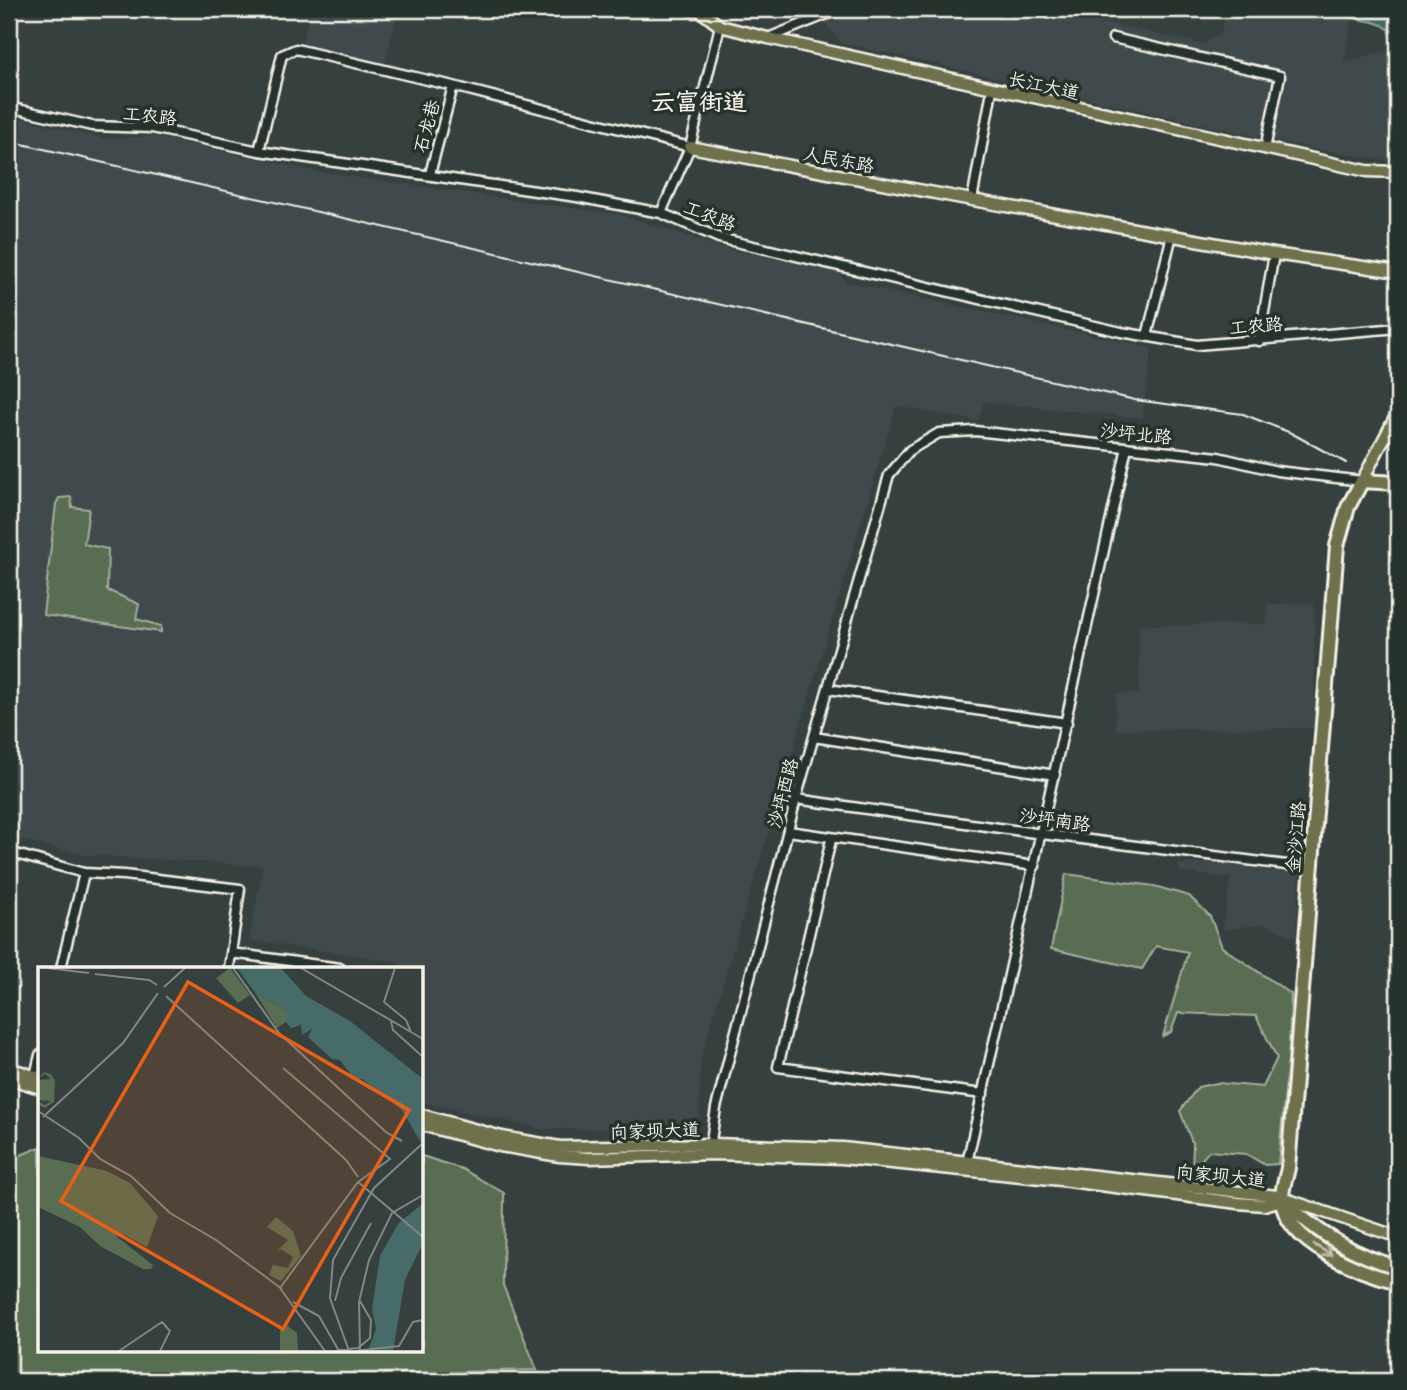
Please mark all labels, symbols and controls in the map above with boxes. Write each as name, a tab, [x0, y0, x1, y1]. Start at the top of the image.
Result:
street label: 长江大道	[1006, 66, 1082, 104]
district label: 云富街道	[651, 85, 747, 116]
street label: 石龙巷	[407, 97, 445, 155]
street label: 工农路	[122, 100, 178, 130]
street label: 人民东路	[801, 140, 877, 178]
street label: 工农路	[680, 194, 740, 236]
street label: 工农路	[1228, 311, 1284, 339]
street label: 沙坪北路	[1099, 417, 1173, 449]
street label: 沙坪西路	[761, 755, 803, 831]
street label: 金沙江路	[1280, 800, 1310, 874]
street label: 沙坪南路	[1018, 802, 1092, 836]
inset map	[38, 967, 424, 1352]
street label: 向家坝大道	[610, 1116, 700, 1144]
street label: 向家坝大道	[1175, 1158, 1267, 1192]
one-way arrow	[1313, 1244, 1333, 1258]

